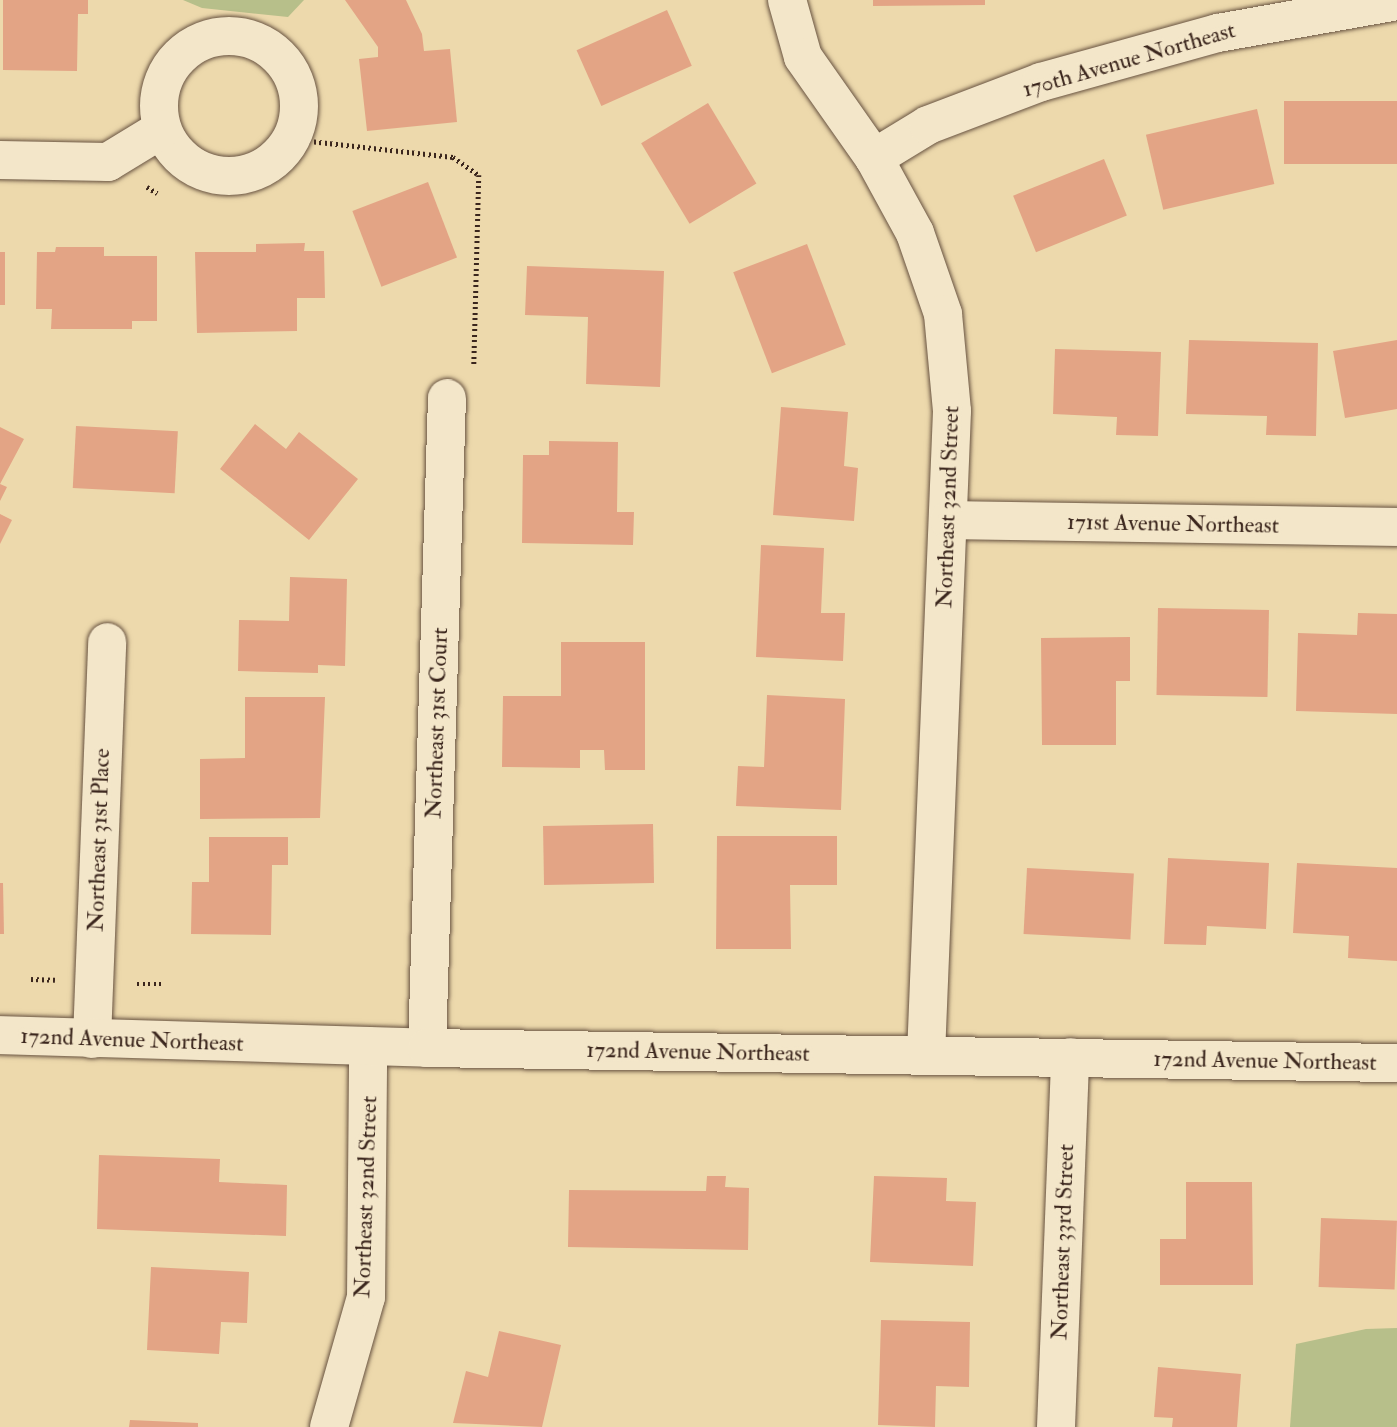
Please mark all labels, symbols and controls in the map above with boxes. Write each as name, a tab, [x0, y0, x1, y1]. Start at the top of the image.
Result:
street label: 170th Avenue Northeast	[1020, 16, 1238, 104]
street label: Northeast 32nd Street	[931, 405, 965, 609]
street label: 171st Avenue Northeast	[1067, 508, 1279, 540]
street label: Northeast 31st Court	[420, 627, 454, 819]
street label: Northeast 31st Place	[82, 748, 116, 932]
street label: 172nd Avenue Northeast	[20, 1022, 244, 1058]
street label: 172nd Avenue Northeast	[586, 1036, 810, 1068]
street label: 172nd Avenue Northeast	[1153, 1045, 1377, 1077]
street label: Northeast 32nd Street	[349, 1095, 383, 1299]
street label: Northeast 33rd Street	[1046, 1144, 1080, 1340]

